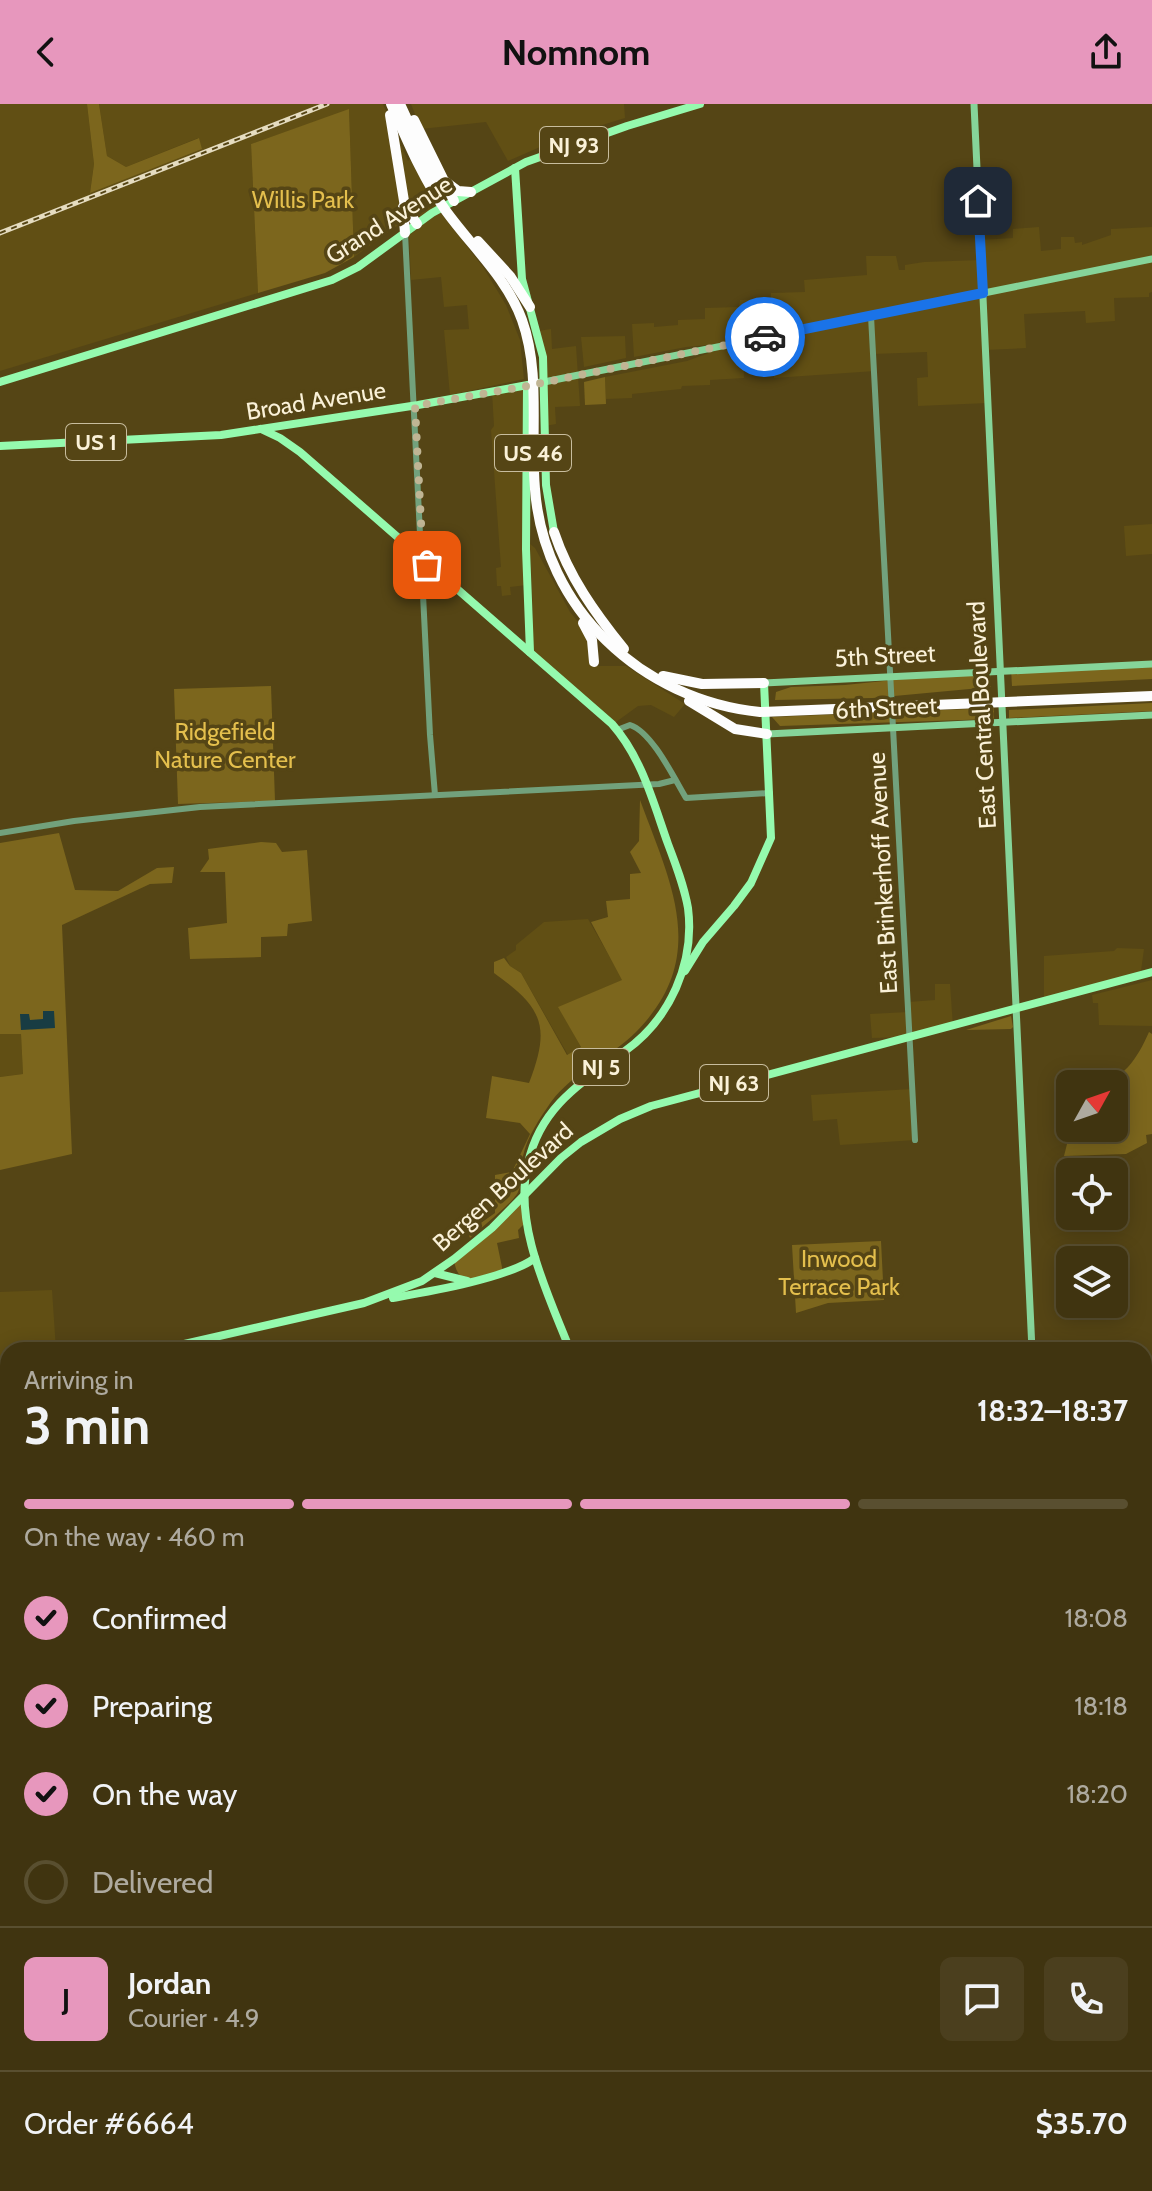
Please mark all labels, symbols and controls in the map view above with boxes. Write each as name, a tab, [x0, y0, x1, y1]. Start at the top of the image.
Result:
icon: back	[24, 30, 68, 74]
text: Nomnom	[502, 30, 650, 74]
icon: share	[1084, 30, 1128, 74]
road number: NJ 93	[540, 127, 608, 163]
pin	[944, 167, 1012, 235]
street label: Grand Avenue	[320, 169, 457, 270]
icon: home	[956, 179, 1000, 223]
park label: Willis Park	[252, 185, 355, 214]
courier	[725, 297, 805, 377]
icon: car	[743, 315, 787, 359]
street label: Broad Avenue	[244, 375, 388, 426]
road number: US 1	[66, 424, 126, 460]
road number: US 46	[495, 435, 571, 471]
pin	[393, 531, 461, 599]
icon: bag	[405, 543, 449, 587]
street label: East Central Boulevard	[961, 600, 1002, 830]
street label: 5th Street	[834, 638, 936, 673]
street label: 6th Street	[834, 690, 938, 725]
park label: Ridgefield Nature Center	[154, 717, 296, 774]
street label: East Brinkerhoff Avenue	[862, 751, 903, 995]
road number: NJ 5	[573, 1049, 629, 1085]
road number: NJ 63	[700, 1065, 768, 1101]
north arrow	[1056, 1070, 1128, 1142]
map controls	[1056, 1070, 1128, 1318]
street label: Bergen Boulevard	[427, 1116, 579, 1257]
button: locate	[1056, 1158, 1128, 1230]
park label: Inwood Terrace Park	[778, 1244, 900, 1301]
button: layers	[1056, 1246, 1128, 1318]
text: Arriving in	[24, 1364, 134, 1396]
text: 18:32–18:37	[977, 1392, 1128, 1429]
text: 3 min	[24, 1394, 150, 1457]
text: On the way · 460 m	[24, 1521, 245, 1553]
icon: check	[24, 1596, 68, 1640]
text: Confirmed	[92, 1600, 227, 1637]
text: 18:08	[1064, 1602, 1128, 1634]
icon: check	[24, 1684, 68, 1728]
text: Preparing	[92, 1688, 212, 1725]
text: 18:18	[1074, 1690, 1128, 1722]
icon: check	[24, 1772, 68, 1816]
text: On the way	[92, 1776, 237, 1813]
text: 18:20	[1067, 1778, 1128, 1810]
text: Delivered	[92, 1864, 213, 1901]
button: chat	[940, 1957, 1024, 2041]
button: phone	[1044, 1957, 1128, 2041]
text: Jordan	[128, 1965, 211, 2002]
text: J	[62, 1981, 70, 2018]
text: Courier · 4.9	[128, 2002, 260, 2034]
text: Order #6664	[24, 2105, 194, 2142]
text: $35.70	[1035, 2105, 1128, 2142]

